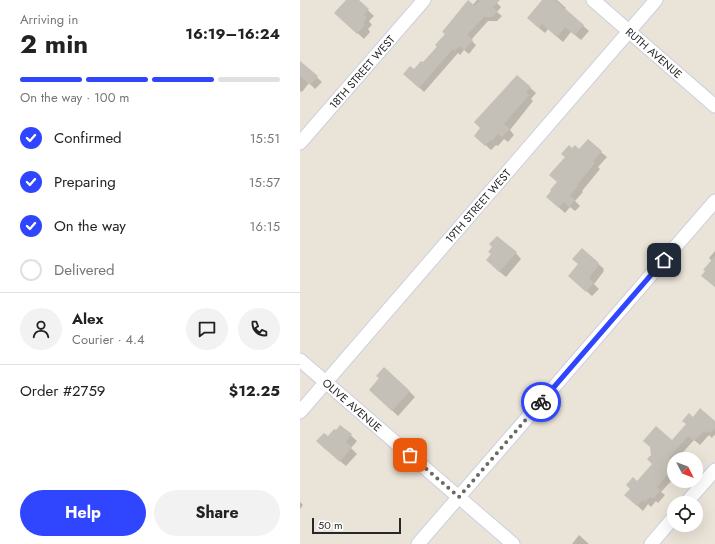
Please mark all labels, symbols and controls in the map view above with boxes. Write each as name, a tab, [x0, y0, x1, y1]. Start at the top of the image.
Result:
text: Arriving in	[20, 10, 78, 29]
text: 16:19–16:24	[185, 23, 280, 45]
street label: RUTH AVENUE	[622, 24, 686, 82]
text: 2 min	[20, 25, 88, 63]
street label: 18TH STREET WEST	[326, 32, 398, 112]
text: On the way · 100 m	[20, 88, 129, 107]
icon: check	[20, 127, 42, 149]
text: Confirmed	[54, 127, 122, 149]
text: 15:51	[250, 129, 280, 148]
street label: 19TH STREET WEST	[441, 166, 515, 246]
icon: check	[20, 171, 42, 193]
text: Preparing	[54, 171, 116, 193]
text: 15:57	[249, 173, 280, 192]
icon: check	[20, 215, 42, 237]
text: On the way	[54, 215, 126, 237]
text: 16:15	[250, 217, 280, 236]
pin	[647, 243, 681, 277]
icon: home	[653, 249, 675, 271]
text: Delivered	[54, 259, 115, 281]
button: person	[20, 308, 62, 350]
text: Alex	[72, 308, 103, 330]
button: chat	[186, 308, 228, 350]
button: phone	[238, 308, 280, 350]
text: Courier · 4.4	[72, 330, 145, 349]
street label: OLIVE AVENUE	[319, 375, 385, 435]
text: Order #2759	[20, 380, 106, 402]
text: $12.25	[229, 380, 280, 402]
courier	[521, 382, 561, 422]
icon: bike	[530, 391, 552, 413]
pin	[393, 438, 427, 472]
icon: bag	[399, 444, 421, 466]
north arrow	[667, 452, 703, 488]
map controls	[667, 452, 703, 532]
button: Help	[20, 490, 146, 536]
button: Share	[154, 490, 280, 536]
button: locate	[667, 496, 703, 532]
scale bar	[312, 516, 401, 535]
text: 50 m	[318, 517, 343, 533]

